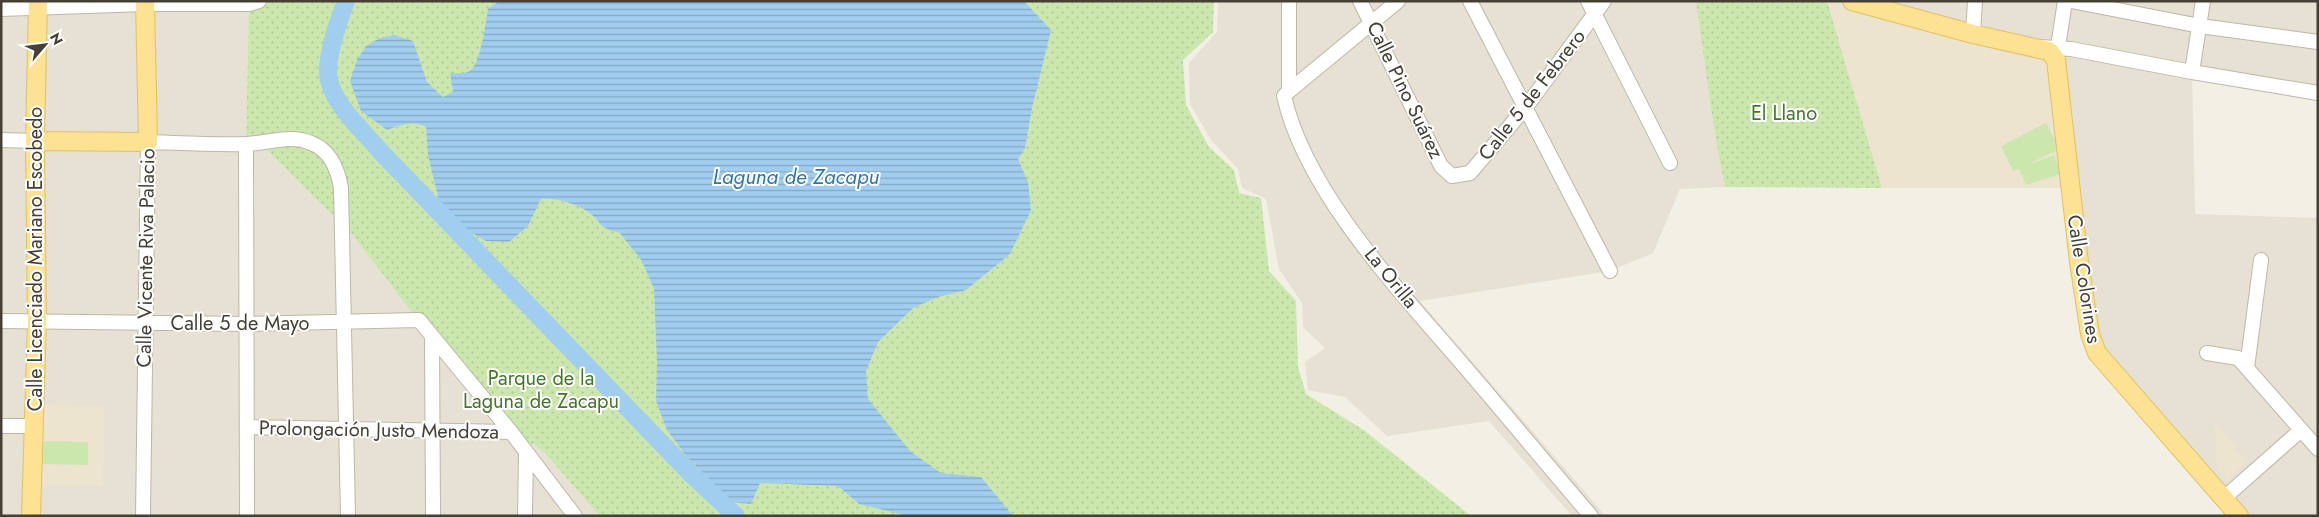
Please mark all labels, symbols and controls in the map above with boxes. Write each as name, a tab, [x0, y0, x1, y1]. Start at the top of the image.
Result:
street label: Calle Pino Suárez	[1359, 17, 1451, 163]
north arrow	[20, 20, 70, 70]
street label: Calle 5 de Febrero	[1472, 23, 1592, 167]
text: N	[45, 29, 68, 49]
park label: El Llano	[1751, 99, 1817, 128]
street label: Calle Licenciado Mariano Escobedo	[21, 107, 50, 411]
street label: Calle Vicente Riva Palacio	[130, 148, 162, 368]
water label: Laguna de Zacapu	[713, 162, 880, 192]
street label: Calle Colorines	[2060, 213, 2108, 345]
street label: La Orilla	[1357, 241, 1425, 315]
street label: Calle 5 de Mayo	[171, 309, 310, 338]
park label: Parque de la Laguna de Zacapu	[463, 364, 619, 416]
street label: Prolongación Justo Mendoza	[259, 413, 499, 447]

